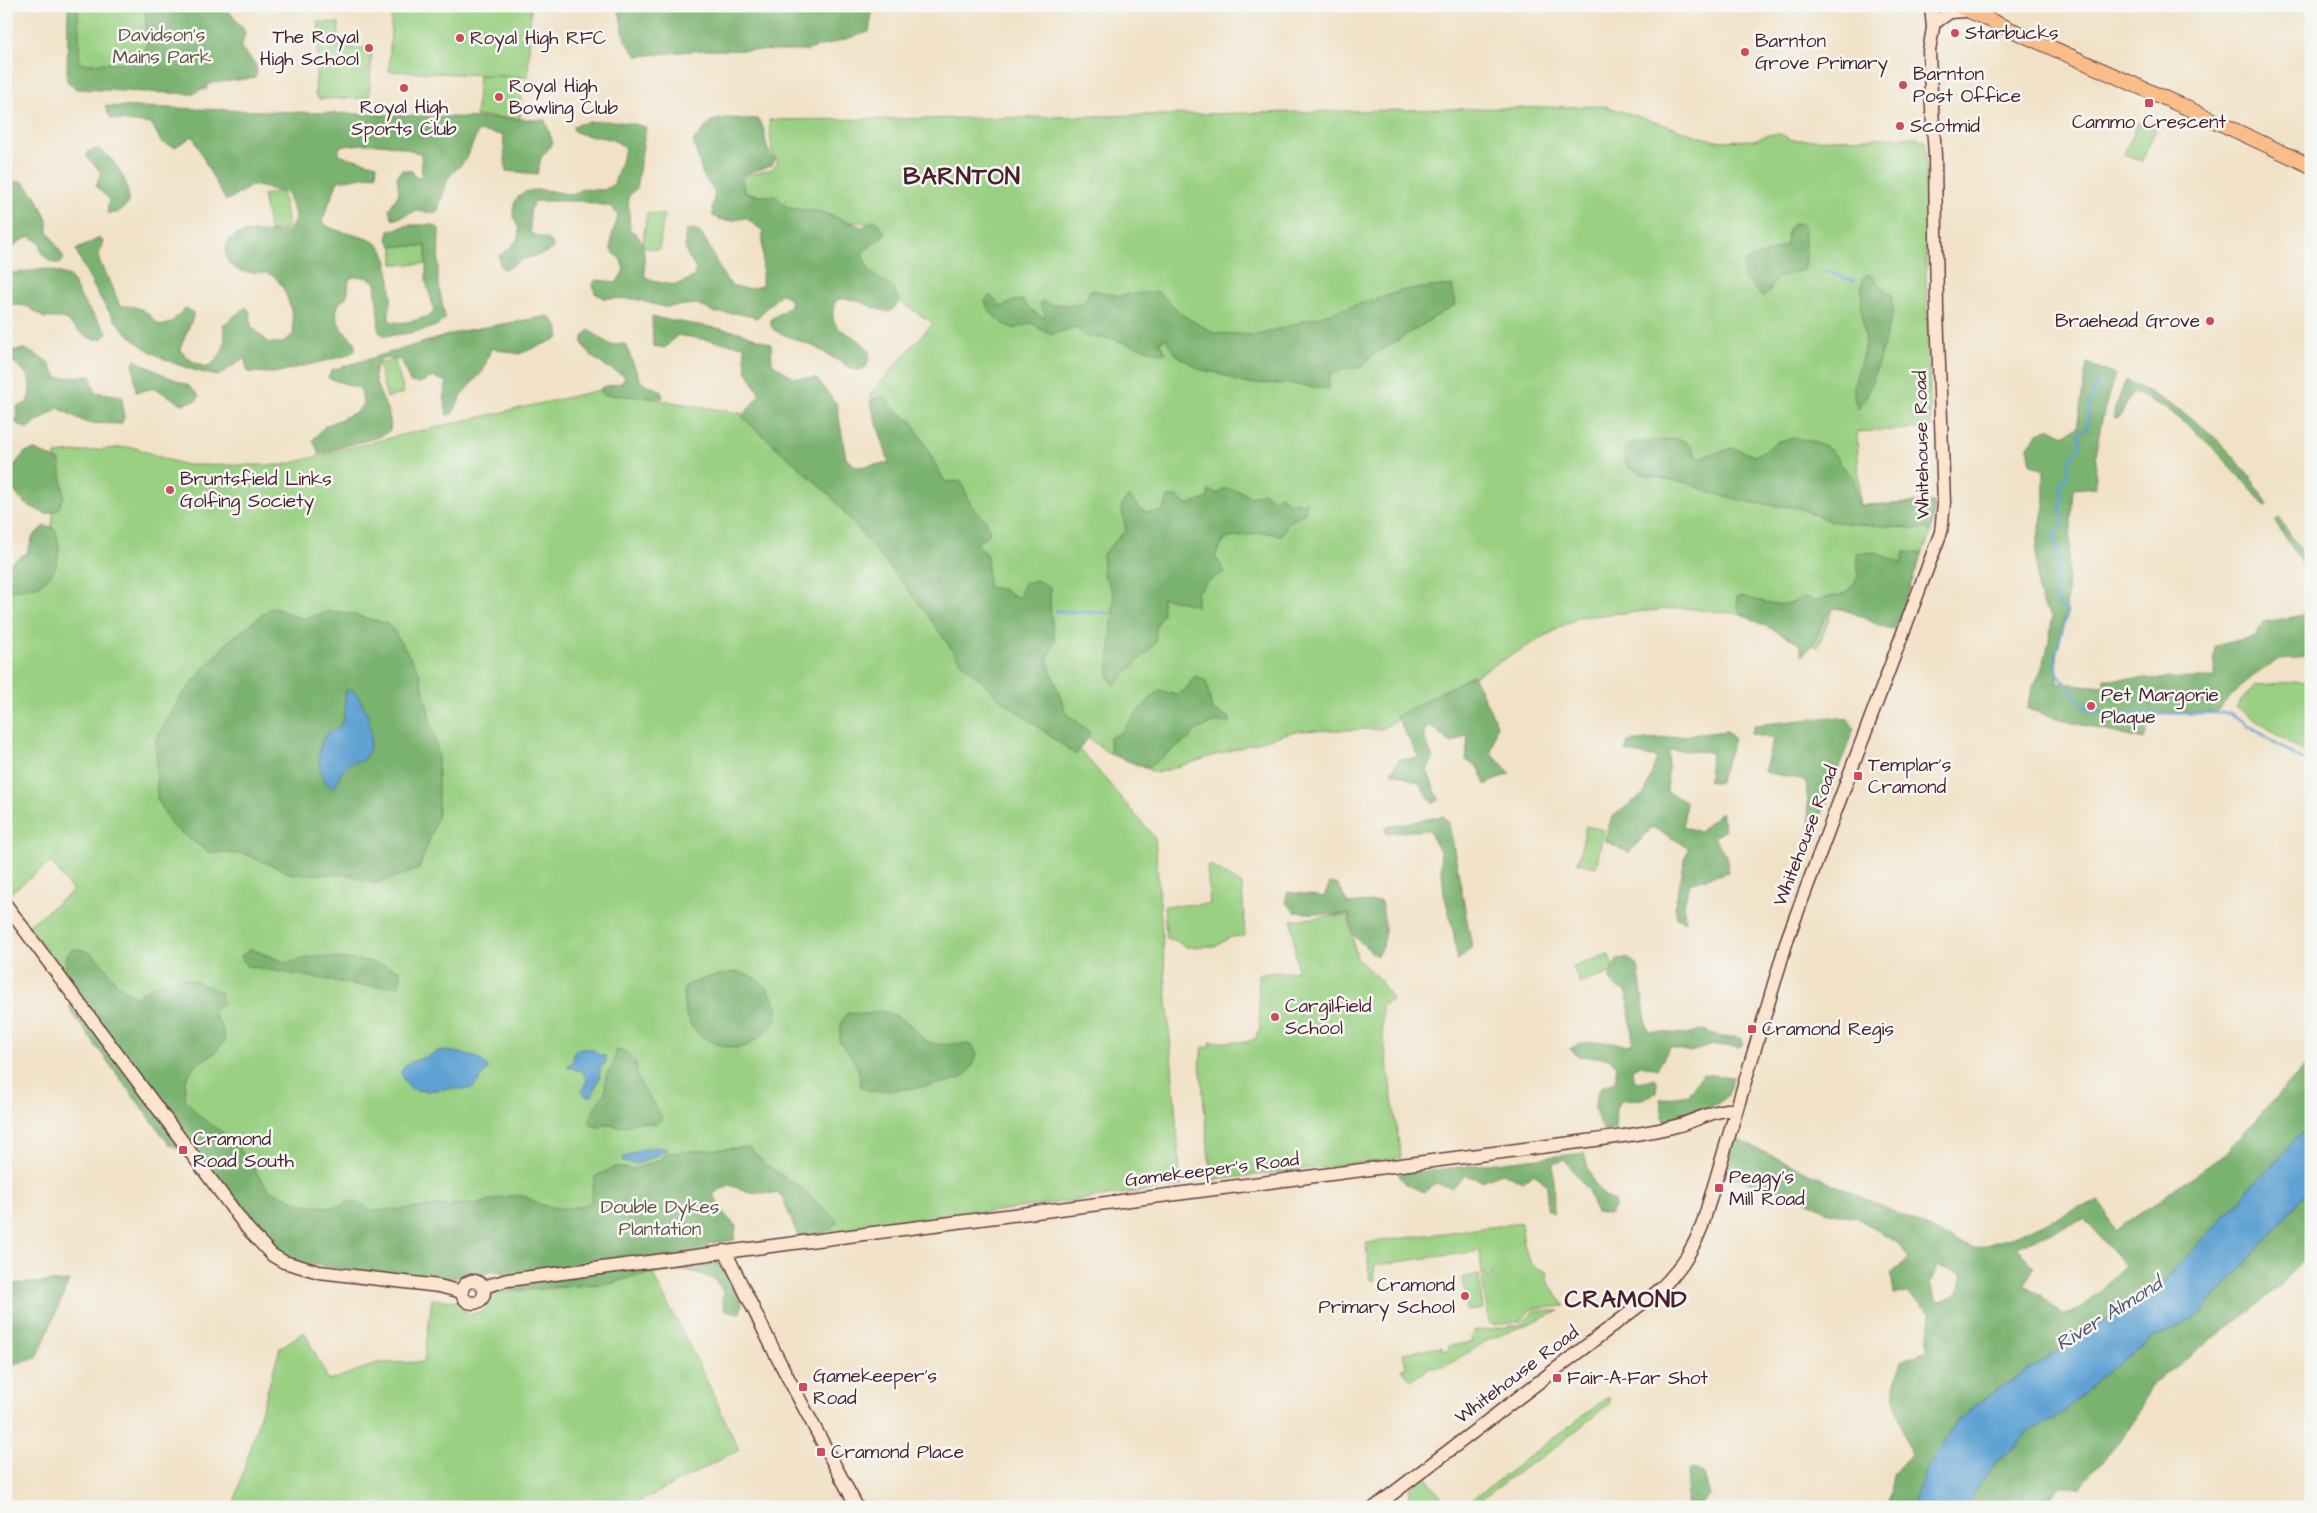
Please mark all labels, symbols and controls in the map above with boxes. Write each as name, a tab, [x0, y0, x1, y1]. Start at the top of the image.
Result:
place label: Starbucks	[1965, 20, 2059, 47]
park label: Davidson's Mains Park	[113, 22, 212, 71]
place label: The Royal High School	[260, 24, 359, 74]
place label: Royal High RFC	[470, 25, 607, 53]
marker: Starbucks	[1949, 27, 1961, 39]
place label: Barnton Grove Primary	[1755, 28, 1888, 78]
marker: Royal High RFC	[454, 32, 466, 44]
marker: The Royal High School	[363, 42, 375, 54]
marker: Barnton Grove Primary	[1739, 46, 1751, 58]
place label: Barnton Post Office	[1913, 61, 2021, 110]
place label: Royal High Bowling Club	[509, 73, 618, 123]
marker: Barnton Post Office	[1897, 79, 1909, 91]
marker: Royal High Sports Club	[398, 82, 410, 94]
marker: Royal High Bowling Club	[493, 91, 505, 103]
place label: Royal High Sports Club	[351, 94, 457, 143]
marker: Cammo Crescent	[2143, 97, 2155, 109]
place label: Cammo Crescent	[2072, 109, 2226, 136]
place label: Scotmid	[1910, 113, 1980, 140]
marker: Scotmid	[1894, 120, 1906, 132]
district label: BARNTON	[903, 160, 1021, 194]
place label: Braehead Grove	[2055, 308, 2200, 335]
marker: Braehead Grove	[2204, 315, 2216, 327]
street label: Whitehouse Road	[1907, 370, 1937, 520]
place label: Bruntsfield Links Golfing Society	[180, 466, 332, 516]
marker: Bruntsfield Links Golfing Society	[164, 484, 176, 496]
place label: Pet Margorie Plaque	[2101, 682, 2219, 731]
marker: Pet Margorie Plaque	[2085, 700, 2097, 712]
place label: Templar's Cramond	[1868, 752, 1951, 801]
street label: Whitehouse Road	[1767, 761, 1845, 910]
marker: Templar's Cramond	[1852, 770, 1864, 782]
place label: Cargilfield School	[1285, 993, 1372, 1042]
marker: Cargilfield School	[1269, 1011, 1281, 1023]
place label: Cramond Regis	[1762, 1016, 1894, 1044]
marker: Cramond Regis	[1746, 1023, 1758, 1035]
place label: Cramond Road South	[193, 1126, 294, 1175]
marker: Cramond Road South	[177, 1144, 189, 1156]
street label: Gamekeeper's Road	[1123, 1146, 1301, 1194]
place label: Peggy's Mill Road	[1729, 1164, 1805, 1213]
marker: Peggy's Mill Road	[1713, 1182, 1725, 1194]
park label: Double Dykes Plantation	[601, 1194, 719, 1243]
water label: River Almond	[2050, 1268, 2171, 1358]
place label: Cramond Primary School	[1319, 1272, 1455, 1322]
district label: CRAMOND	[1564, 1283, 1688, 1317]
marker: Cramond Primary School	[1459, 1290, 1471, 1302]
street label: Whitehouse Road	[1449, 1319, 1585, 1431]
place label: Gamekeeper's Road	[813, 1363, 937, 1412]
place label: Fair-A-Far Shot	[1567, 1365, 1708, 1392]
marker: Fair-A-Far Shot	[1551, 1372, 1563, 1384]
marker: Gamekeeper's Road	[797, 1381, 809, 1393]
place label: Cramond Place	[831, 1439, 964, 1466]
marker: Cramond Place	[815, 1446, 827, 1458]

